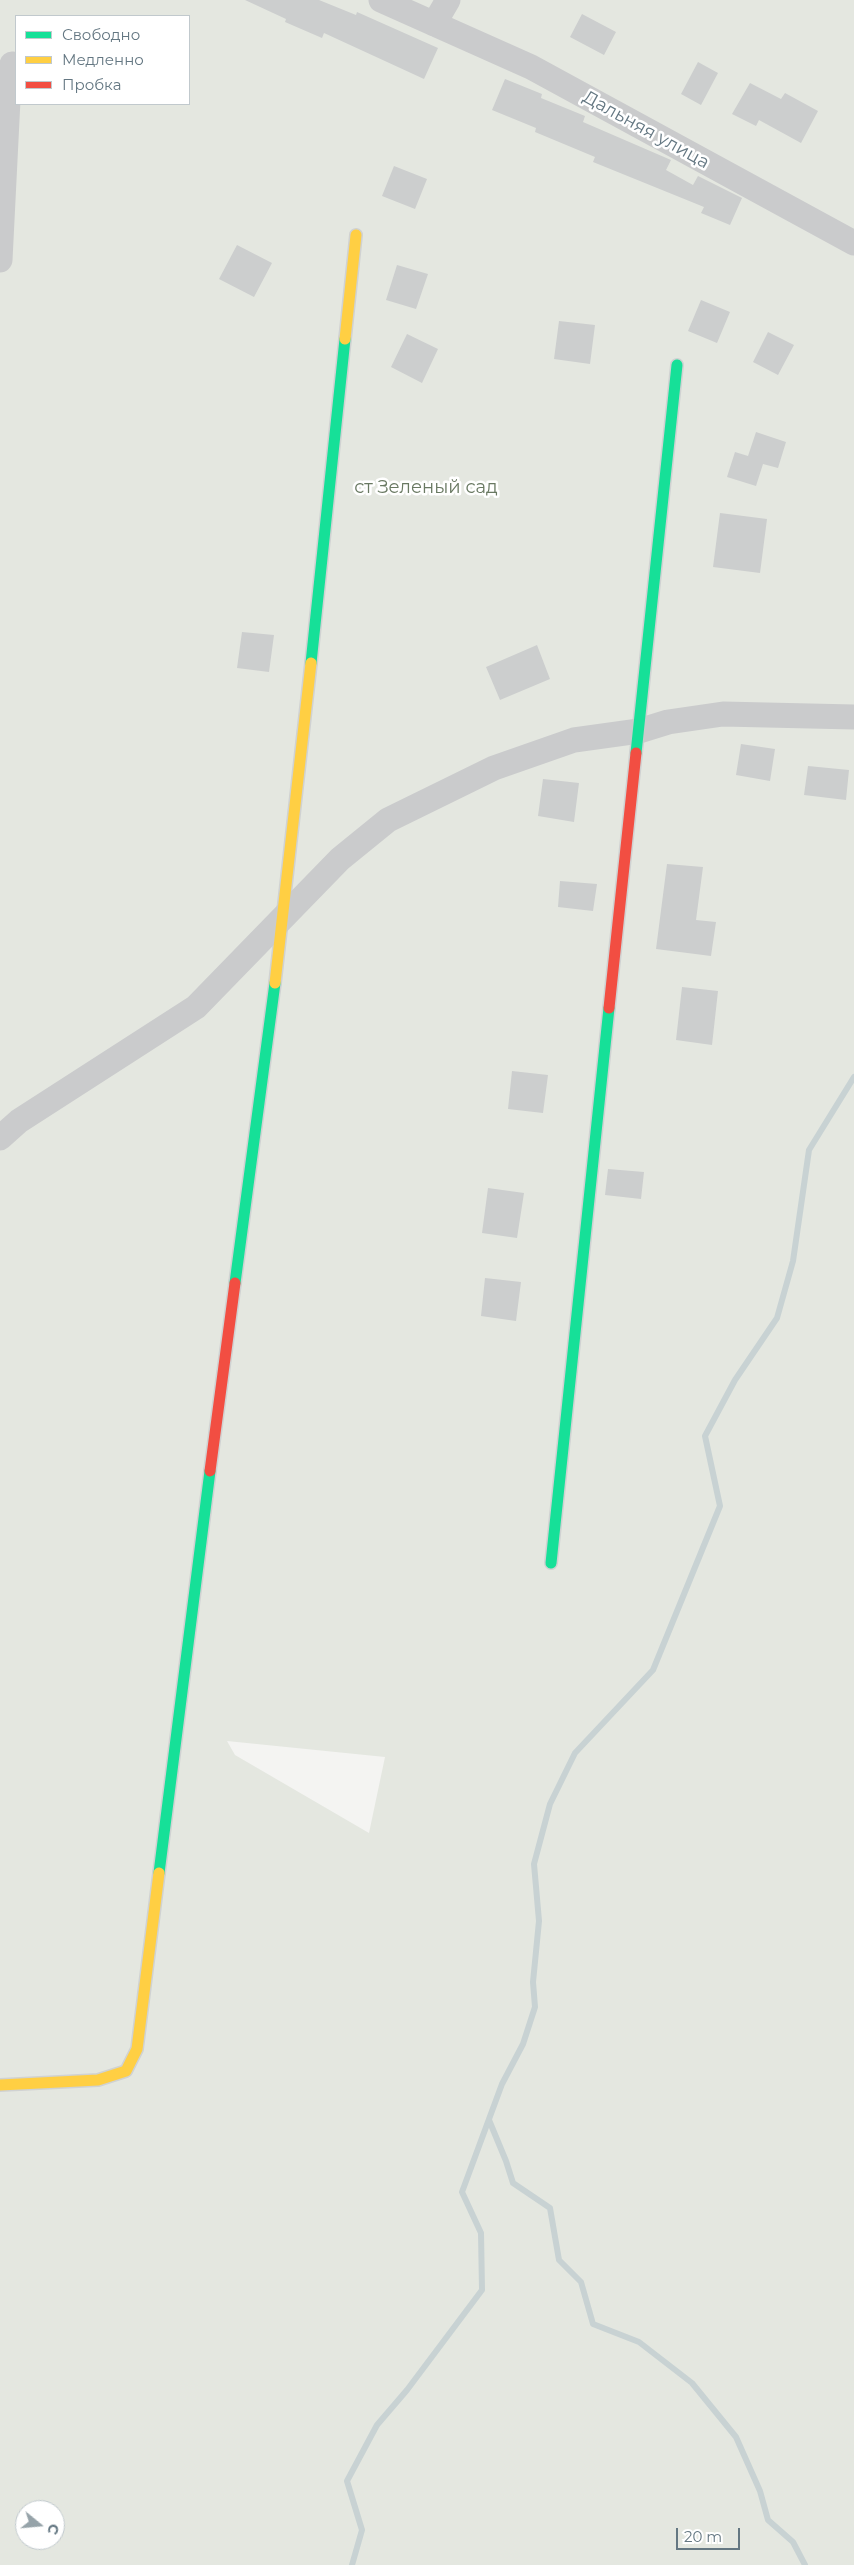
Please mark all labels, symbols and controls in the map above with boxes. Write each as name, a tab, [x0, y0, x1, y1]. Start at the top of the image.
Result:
legend	[15, 15, 190, 105]
text: Свободно	[62, 25, 140, 44]
text: Медленно	[62, 50, 144, 69]
text: Пробка	[62, 75, 121, 94]
street label: Дальняя улица	[579, 86, 713, 174]
park label: ст Зеленый сад	[354, 477, 498, 499]
north arrow	[15, 2500, 65, 2550]
scale bar	[679, 2518, 743, 2550]
text: С	[43, 2522, 63, 2537]
text: 20 m	[684, 2527, 722, 2546]

